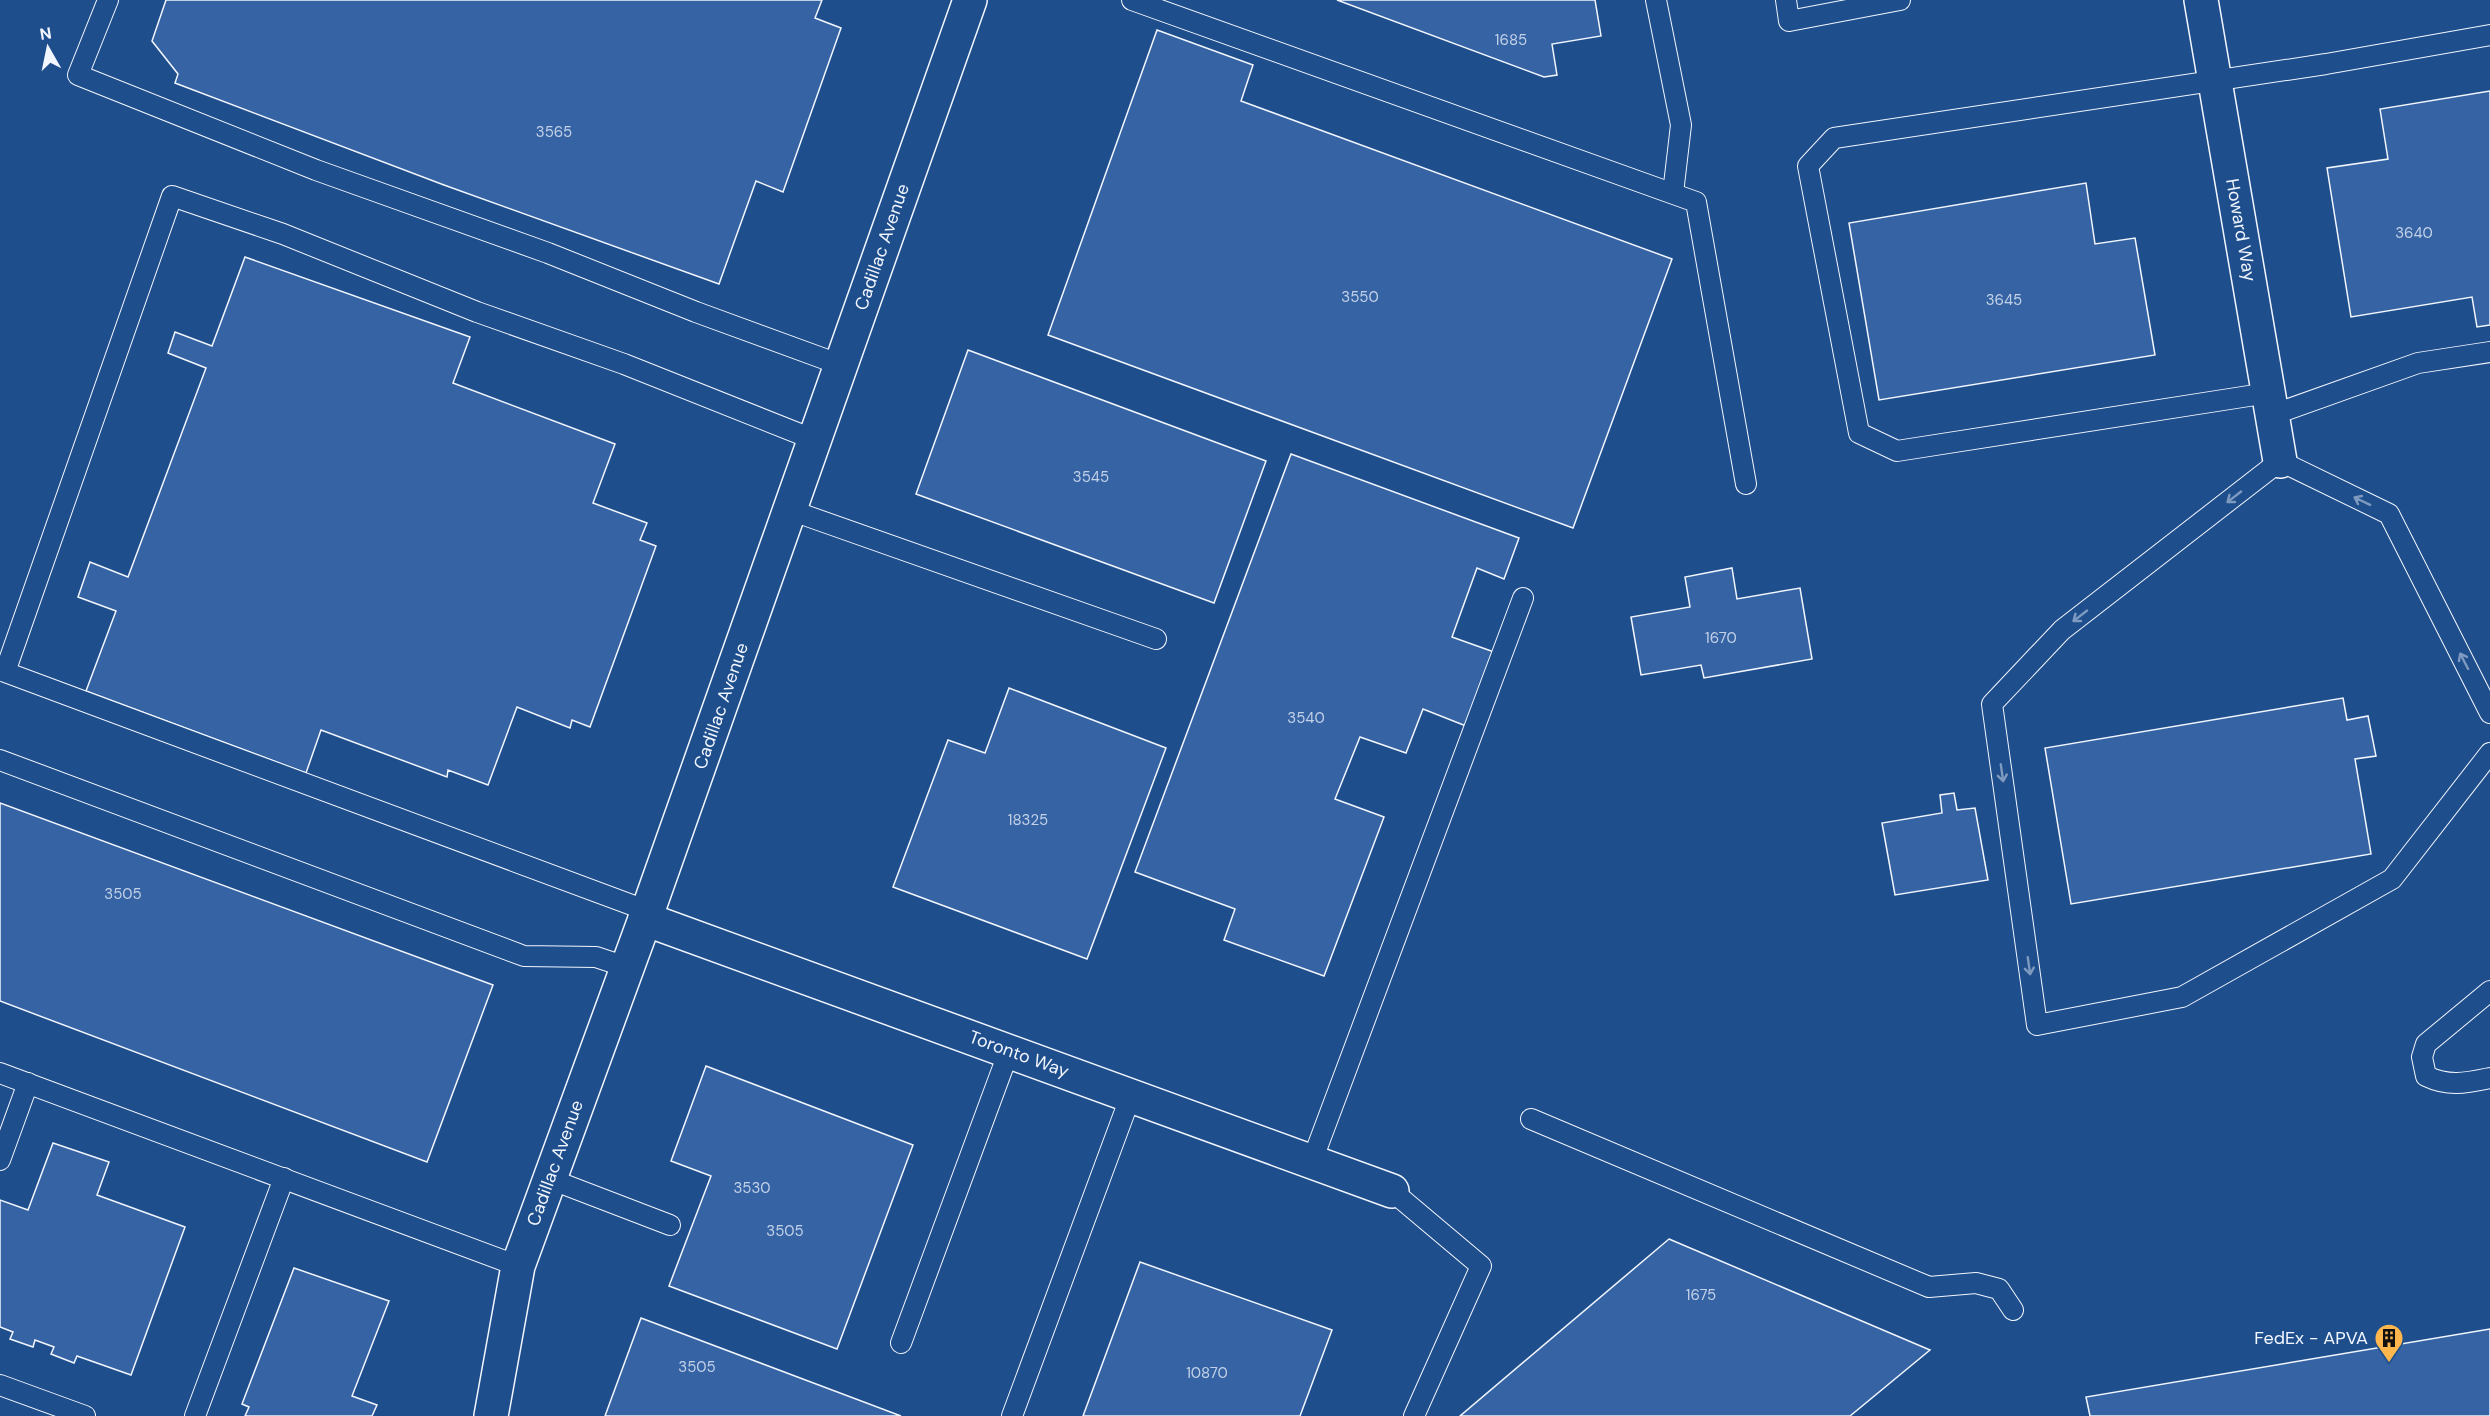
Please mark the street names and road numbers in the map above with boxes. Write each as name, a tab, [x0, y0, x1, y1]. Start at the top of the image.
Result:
street label: Howard Way	[2220, 177, 2262, 283]
street label: Cadillac Avenue	[849, 181, 915, 313]
street label: Cadillac Avenue	[688, 640, 754, 772]
street label: Toronto Way	[966, 1025, 1072, 1083]
street label: Cadillac Avenue	[521, 1097, 589, 1229]

